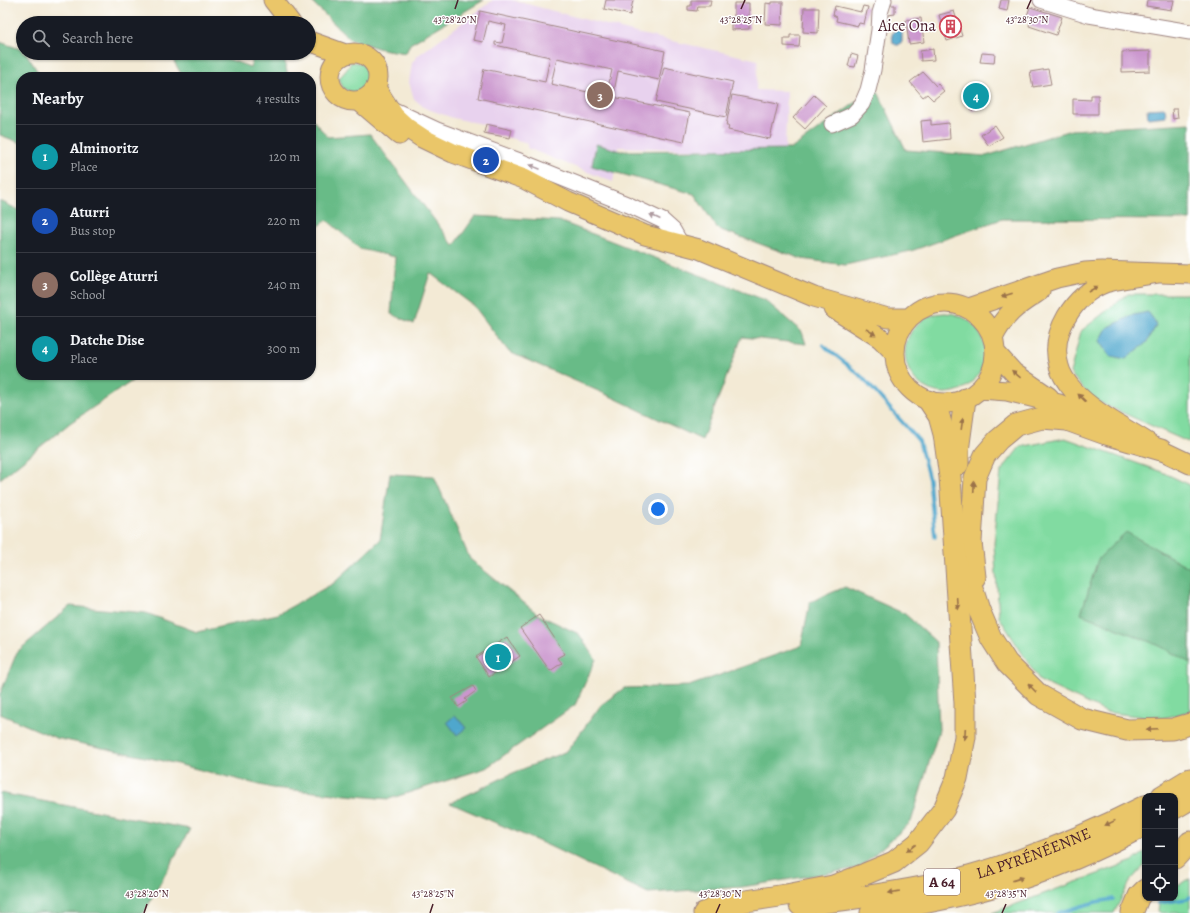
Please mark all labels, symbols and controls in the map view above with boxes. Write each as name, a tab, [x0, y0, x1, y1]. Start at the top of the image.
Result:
text: 43°28'20"N	[433, 13, 477, 26]
text: 43°28'25"N	[720, 13, 762, 26]
building icon: Aice Ona	[938, 13, 964, 39]
text: 43°28'30"N	[1006, 13, 1048, 26]
place label: Aice Ona	[877, 15, 937, 37]
search box	[16, 16, 316, 60]
icon: search	[30, 27, 52, 49]
text: Search here	[62, 28, 133, 48]
pin: 3	[587, 80, 613, 110]
pin: 4	[963, 81, 989, 111]
text: Nearby	[32, 87, 83, 110]
text: 4 results	[256, 90, 300, 107]
text: Alminoritz	[70, 138, 139, 158]
pin: 2	[473, 145, 499, 175]
text: 1	[43, 148, 47, 165]
text: 120 m	[269, 148, 300, 165]
text: Place	[70, 158, 98, 175]
one-way arrow	[528, 164, 540, 170]
text: Aturri	[70, 202, 109, 222]
text: 2	[42, 212, 48, 229]
text: 220 m	[267, 212, 300, 229]
one-way arrow	[649, 214, 660, 220]
text: Bus stop	[70, 222, 115, 239]
text: Collège Aturri	[70, 266, 158, 286]
text: 3	[42, 276, 48, 293]
text: 240 m	[268, 276, 300, 293]
text: School	[70, 286, 105, 303]
one-way arrow	[1087, 286, 1099, 293]
one-way arrow	[1000, 292, 1012, 298]
one-way arrow	[865, 329, 877, 336]
text: Datche Dise	[70, 330, 144, 350]
text: 4	[42, 340, 48, 357]
text: 300 m	[267, 340, 300, 357]
text: Place	[70, 350, 98, 367]
one-way arrow	[1011, 369, 1021, 378]
one-way arrow	[1077, 393, 1087, 403]
one-way arrow	[959, 418, 965, 430]
one-way arrow	[971, 481, 978, 493]
your location	[648, 499, 668, 519]
one-way arrow	[955, 598, 962, 610]
pin: 1	[485, 642, 511, 672]
one-way arrow	[1027, 683, 1037, 693]
one-way arrow	[1146, 726, 1158, 733]
one-way arrow	[962, 727, 968, 740]
map controls	[1142, 793, 1178, 901]
button: +	[1142, 793, 1178, 829]
one-way arrow	[1104, 820, 1116, 826]
street label: LA PYRÉNÉENNE	[974, 822, 1094, 884]
button: −	[1142, 829, 1178, 865]
one-way arrow	[906, 844, 917, 852]
button: locate	[1142, 865, 1178, 901]
road number: A 64	[924, 869, 960, 895]
one-way arrow	[1012, 876, 1024, 882]
text: 43°28'20"N	[125, 887, 169, 900]
text: 43°28'25"N	[412, 887, 454, 900]
text: 43°28'30"N	[699, 887, 741, 900]
text: 43°28'35"N	[985, 887, 1027, 900]
one-way arrow	[887, 889, 900, 895]

